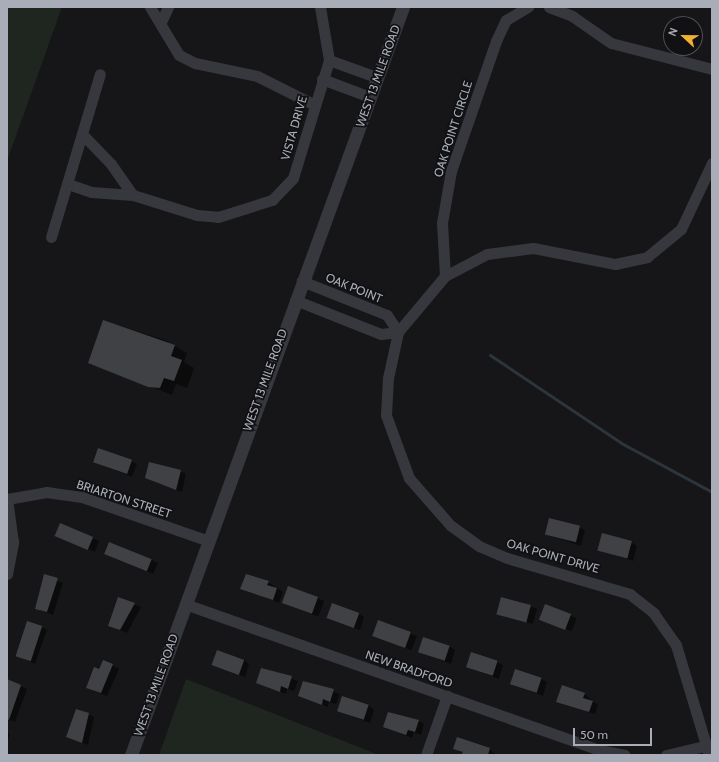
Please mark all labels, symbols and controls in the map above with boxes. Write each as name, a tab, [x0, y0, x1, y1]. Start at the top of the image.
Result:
north arrow	[663, 16, 703, 56]
street label: WEST 13 MILE ROAD	[353, 23, 403, 129]
text: N	[665, 26, 681, 38]
street label: OAK POINT CIRCLE	[431, 79, 475, 179]
street label: VISTA DRIVE	[278, 94, 310, 162]
street label: OAK POINT	[323, 270, 385, 306]
street label: WEST 13 MILE ROAD	[240, 327, 290, 433]
street label: BRIARTON STREET	[75, 477, 173, 521]
street label: OAK POINT DRIVE	[505, 536, 601, 576]
street label: WEST 13 MILE ROAD	[131, 632, 181, 738]
street label: NEW BRADFORD	[364, 647, 454, 691]
scale bar	[575, 720, 654, 746]
text: 50 m	[580, 727, 608, 742]

